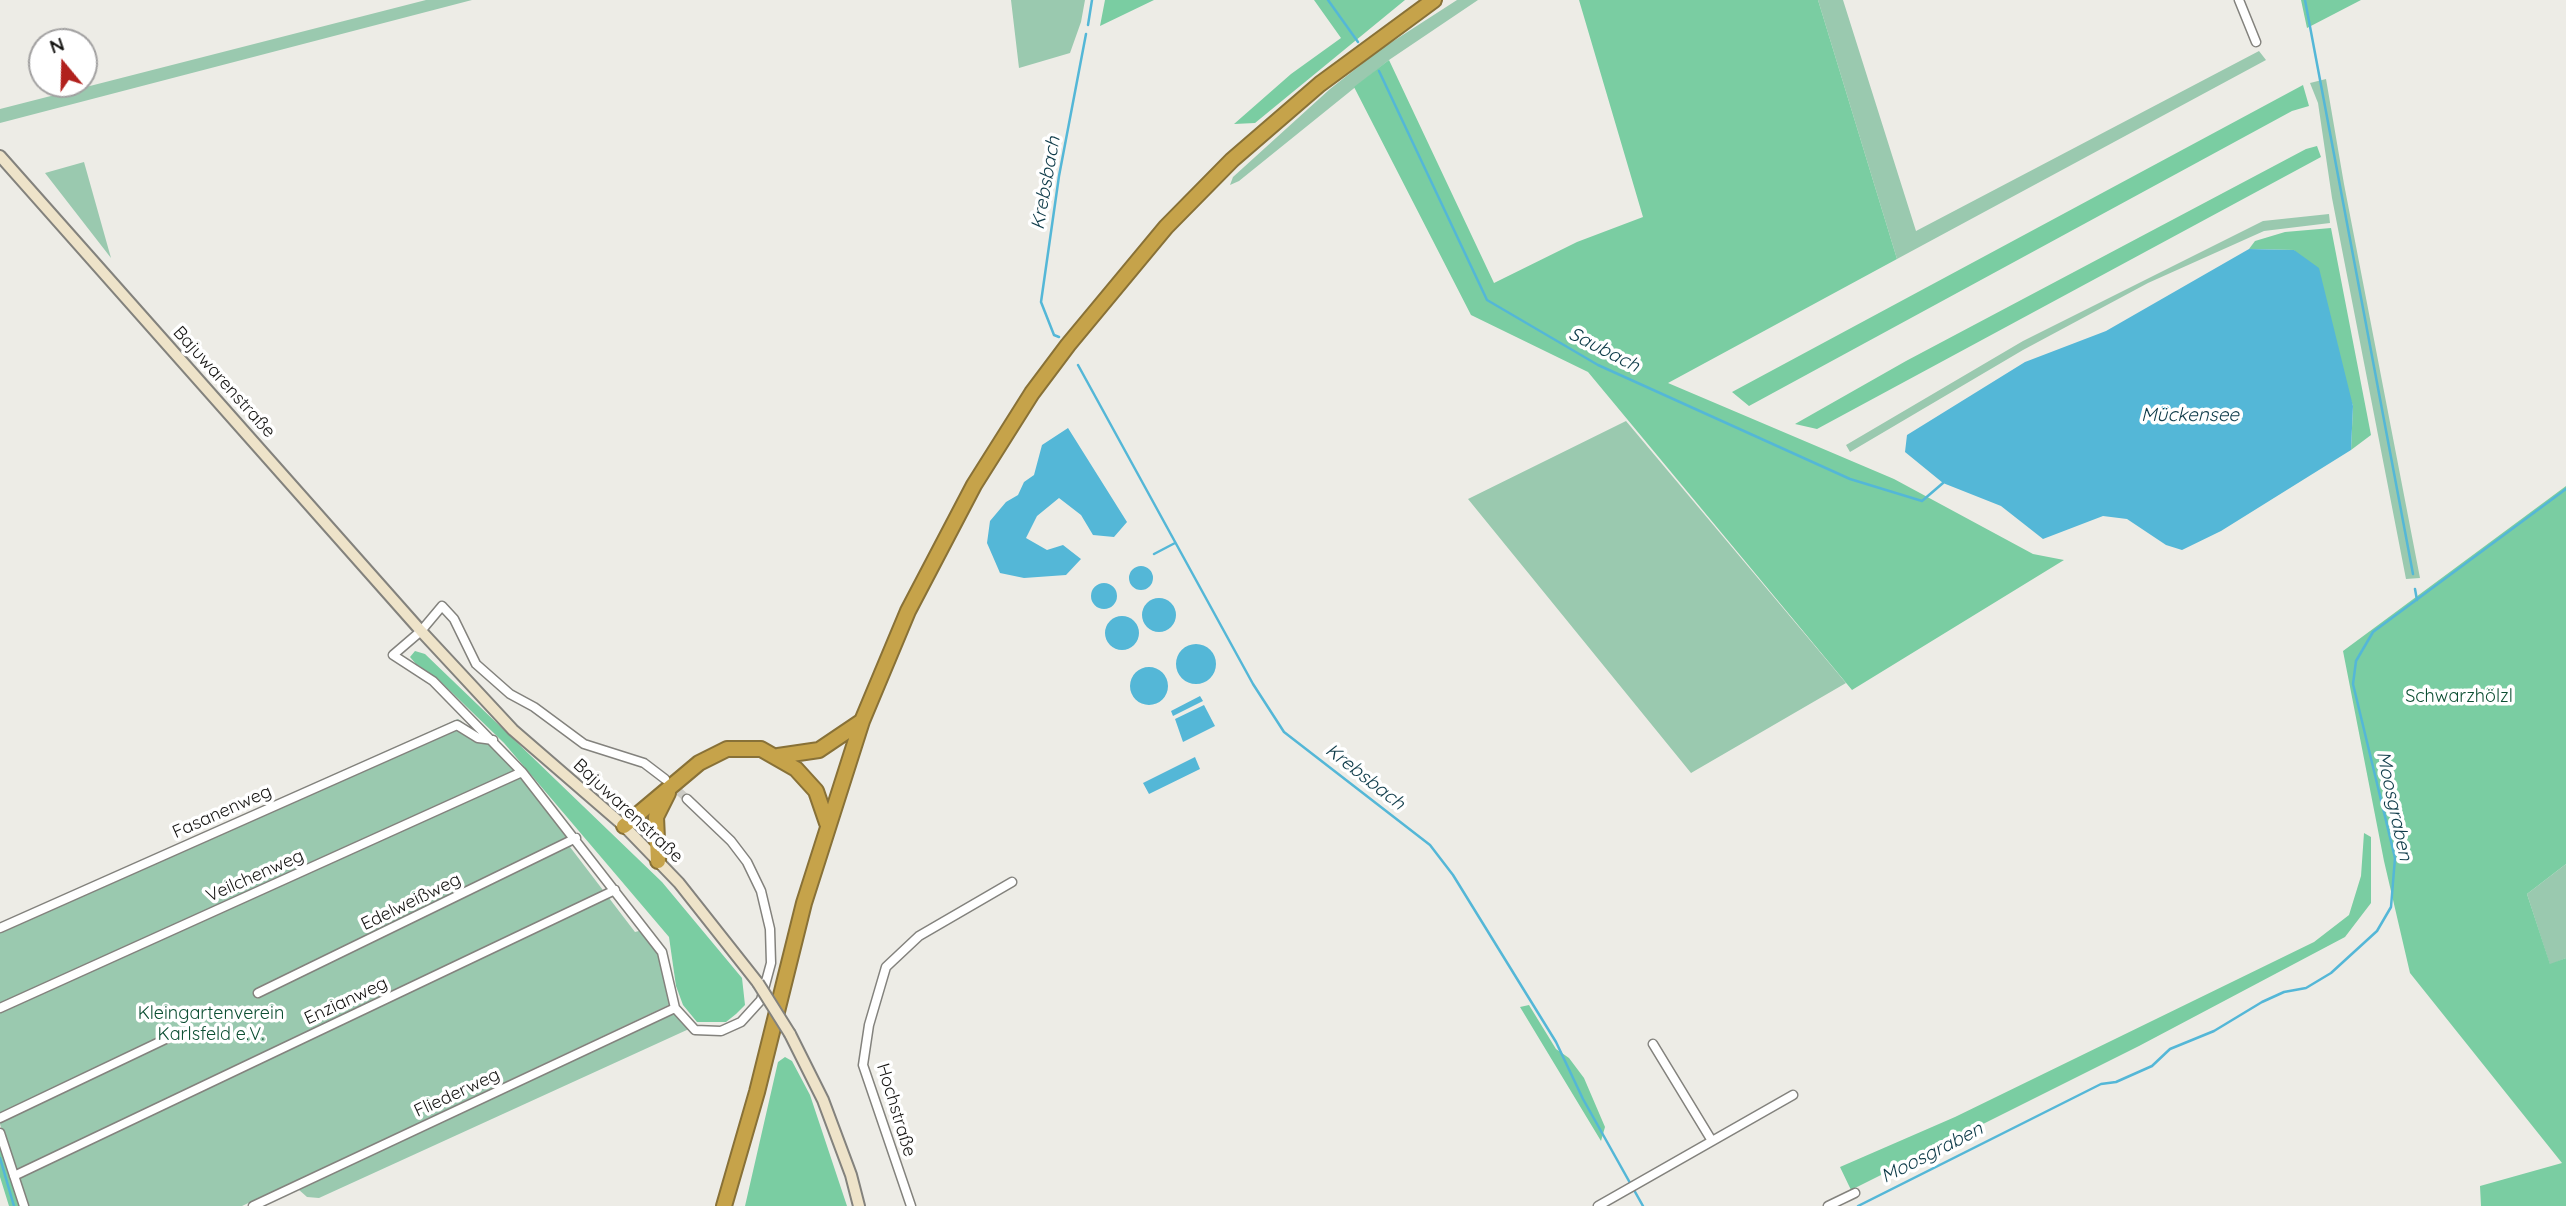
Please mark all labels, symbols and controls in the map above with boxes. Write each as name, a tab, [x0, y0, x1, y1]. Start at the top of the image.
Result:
north arrow	[28, 28, 98, 98]
text: N	[46, 31, 67, 59]
water label: Krebsbach	[1027, 135, 1065, 231]
street label: Bajuwarenstraße	[168, 322, 280, 442]
water label: Saubach	[1565, 322, 1643, 378]
water label: Mückensee	[2141, 404, 2239, 426]
park label: Schwarzhölzl	[2405, 686, 2513, 708]
water label: Krebsbach	[1321, 739, 1409, 815]
water label: Moosgraben	[2371, 749, 2417, 863]
street label: Bajuwarenstraße	[568, 754, 688, 868]
street label: Fasanenweg	[169, 781, 275, 843]
street label: Veilchenweg	[203, 845, 307, 907]
street label: Edelweißweg	[358, 869, 464, 935]
street label: Enzianweg	[301, 972, 391, 1030]
park label: Kleingartenverein Karlsfeld e.V.	[138, 1003, 284, 1046]
street label: Hochstraße	[872, 1061, 920, 1159]
street label: Fliederweg	[411, 1064, 503, 1122]
water label: Moosgraben	[1877, 1118, 1987, 1188]

